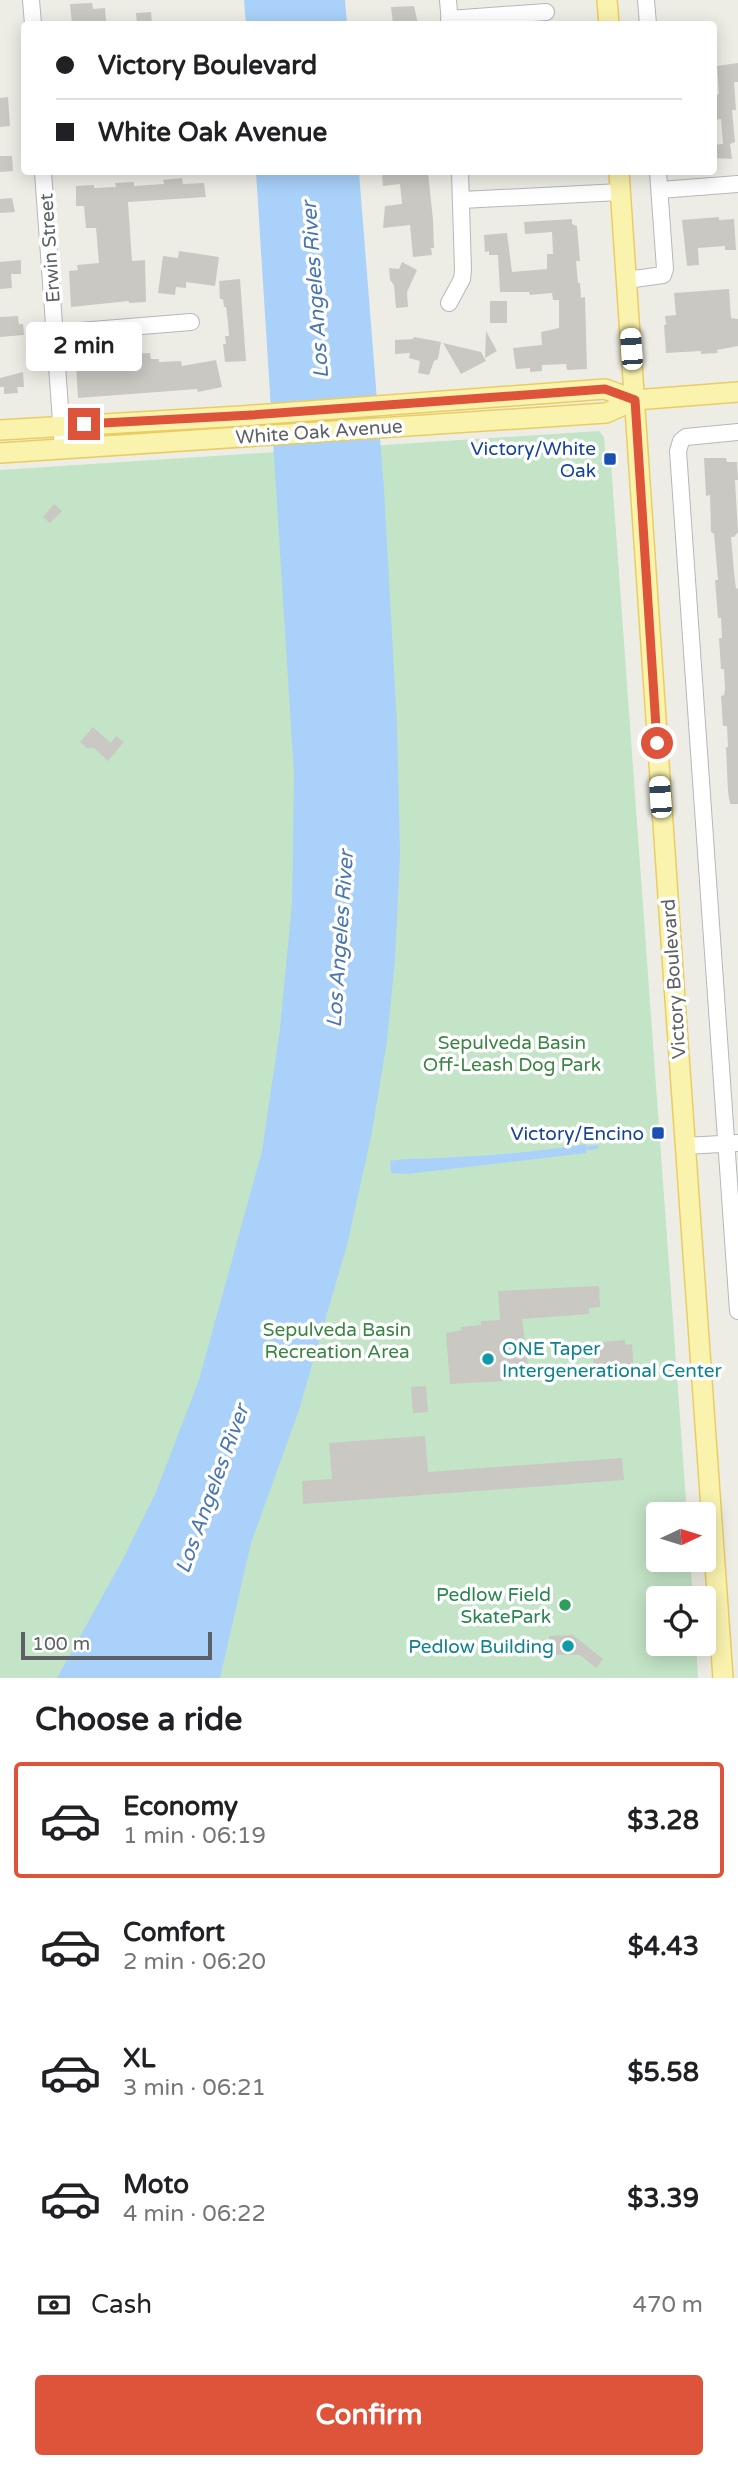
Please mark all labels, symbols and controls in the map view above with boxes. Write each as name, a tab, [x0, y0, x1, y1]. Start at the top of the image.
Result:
text: Victory Boulevard	[98, 50, 317, 81]
text: White Oak Avenue	[98, 117, 327, 148]
street label: Erwin Street	[35, 192, 65, 303]
water label: Los Angeles River	[297, 198, 334, 379]
callout: 2 min	[26, 322, 142, 372]
car	[620, 327, 643, 371]
text: 2 min	[53, 332, 115, 360]
route end	[68, 408, 100, 440]
street label: White Oak Avenue	[235, 415, 403, 449]
place label: Victory/White Oak	[471, 438, 596, 482]
marker: Victory/White Oak	[602, 451, 618, 467]
route start	[641, 727, 673, 759]
car	[649, 775, 672, 819]
water label: Los Angeles River	[322, 847, 359, 1029]
street label: Victory Boulevard	[657, 898, 691, 1060]
park label: Sepulveda Basin Off-Leash Dog Park	[423, 1032, 601, 1076]
place label: Victory/Encino	[510, 1123, 644, 1145]
marker: Victory/Encino	[650, 1125, 666, 1141]
park label: Sepulveda Basin Recreation Area	[263, 1319, 411, 1363]
place label: ONE Taper Intergenerational Center	[502, 1338, 723, 1382]
marker: ONE Taper Intergenerational Center	[480, 1351, 496, 1367]
water label: Los Angeles River	[170, 1399, 256, 1577]
north arrow	[646, 1502, 716, 1572]
map controls	[646, 1502, 716, 1656]
place label: Pedlow Field SkatePark	[436, 1584, 551, 1628]
button: locate	[646, 1586, 716, 1656]
marker: Pedlow Field SkatePark	[557, 1597, 573, 1613]
scale bar	[21, 1629, 212, 1661]
text: 100 m	[32, 1633, 90, 1655]
place label: Pedlow Building	[408, 1636, 554, 1658]
marker: Pedlow Building	[560, 1638, 576, 1654]
text: Choose a ride	[35, 1701, 242, 1739]
icon: car	[39, 1789, 102, 1852]
text: Economy	[123, 1791, 238, 1822]
text: $3.28	[627, 1805, 699, 1836]
text: 1 min · 06:19	[123, 1822, 266, 1850]
icon: car	[39, 1915, 102, 1978]
text: Comfort	[123, 1917, 225, 1948]
text: $4.43	[628, 1931, 699, 1962]
text: 2 min · 06:20	[123, 1948, 266, 1976]
icon: car	[39, 2041, 102, 2104]
text: XL	[123, 2043, 155, 2074]
text: $5.58	[627, 2057, 699, 2088]
text: 3 min · 06:21	[123, 2074, 266, 2102]
icon: car	[39, 2167, 102, 2230]
text: Moto	[123, 2169, 189, 2200]
text: $3.39	[627, 2183, 699, 2214]
text: 4 min · 06:22	[123, 2200, 266, 2228]
icon: cash	[35, 2286, 73, 2324]
text: Cash	[91, 2289, 152, 2320]
text: 470 m	[633, 2291, 703, 2319]
button: Confirm	[35, 2375, 703, 2455]

